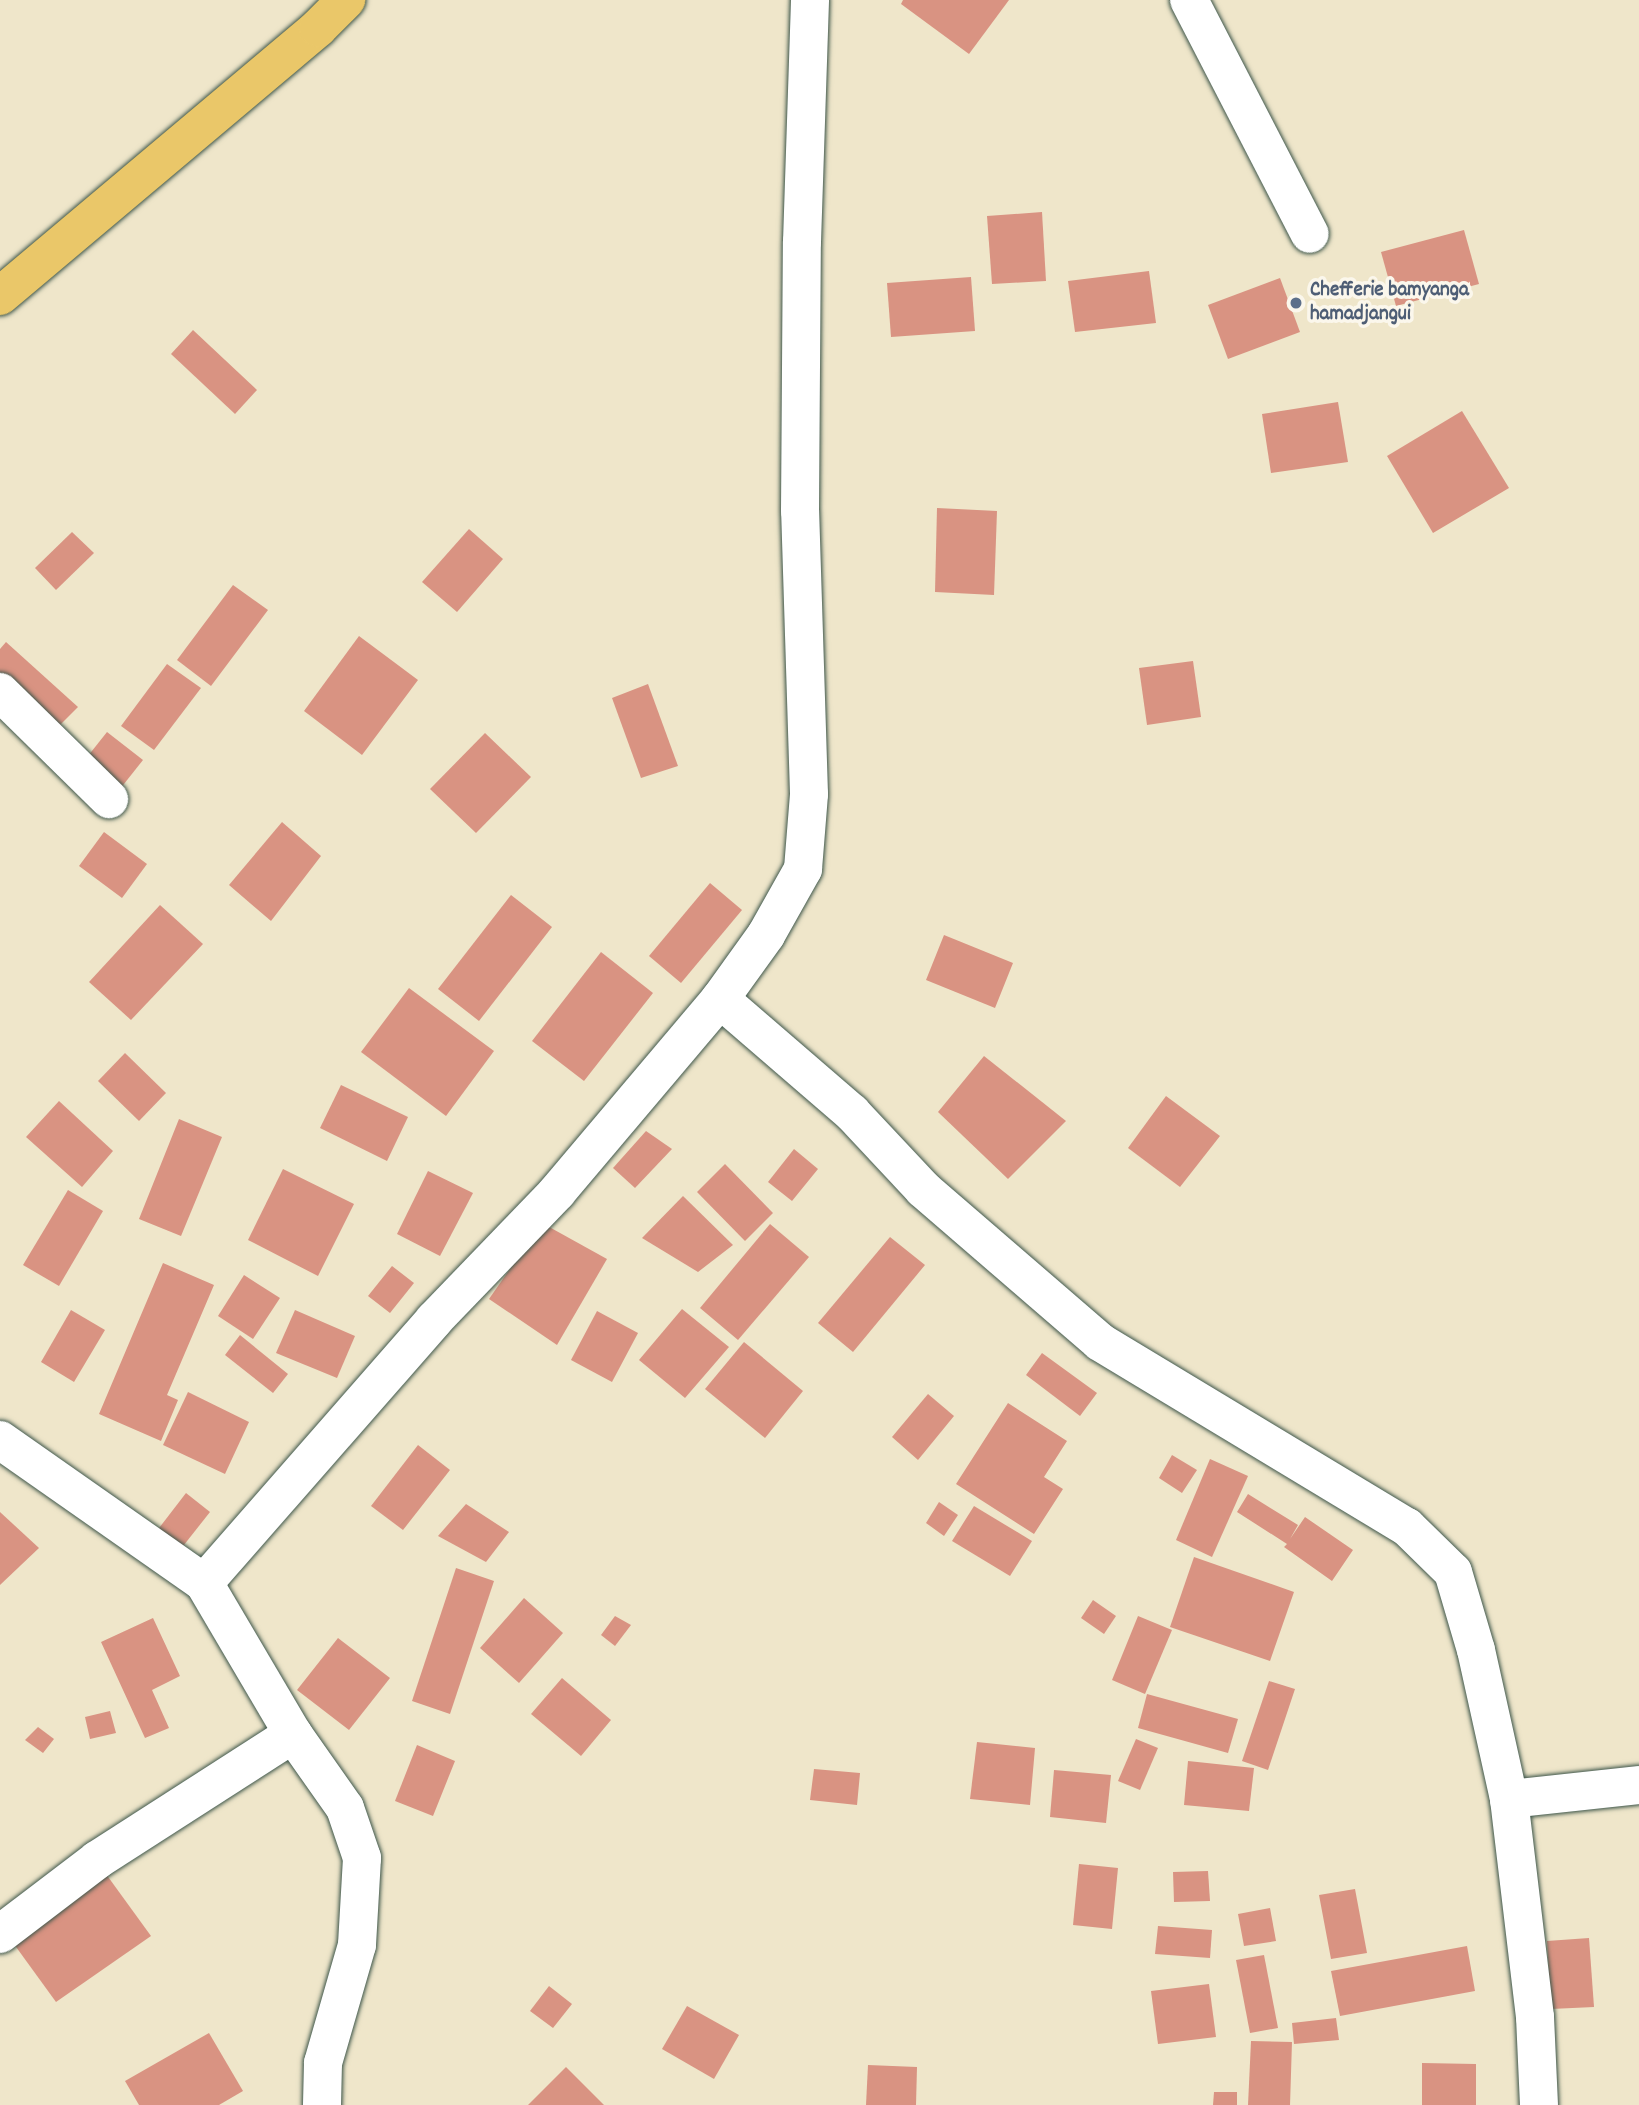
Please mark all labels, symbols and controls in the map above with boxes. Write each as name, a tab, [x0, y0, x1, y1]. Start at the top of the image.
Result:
place label: Chefferie bamyanga hamadjangui	[1310, 278, 1469, 328]
marker: Chefferie bamyanga hamadjangui	[1288, 295, 1304, 311]

